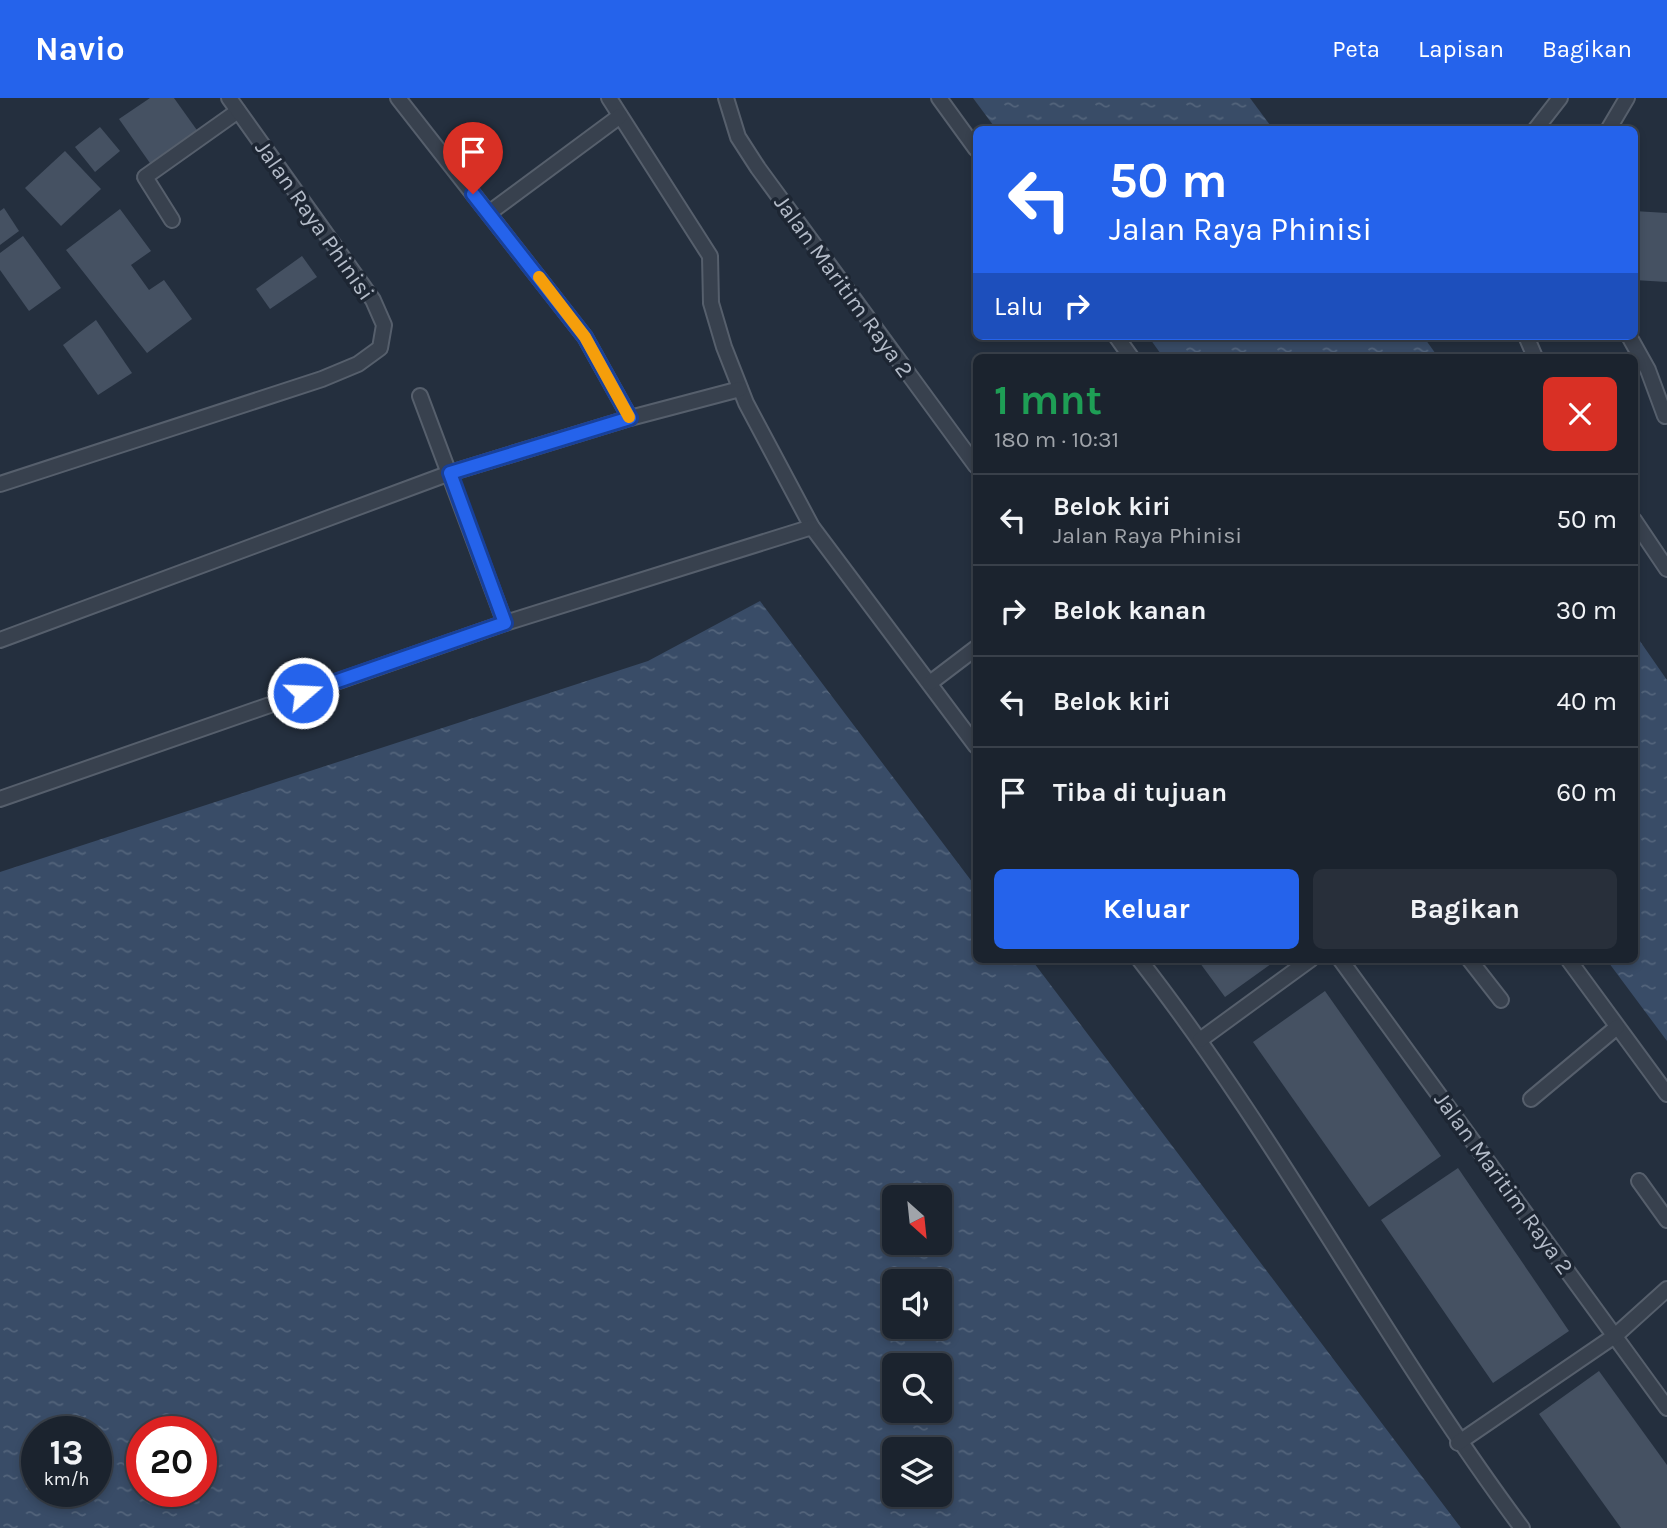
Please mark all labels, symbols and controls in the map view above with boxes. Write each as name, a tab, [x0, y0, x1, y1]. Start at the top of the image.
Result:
text: Navio	[35, 30, 125, 68]
text: Peta	[1332, 35, 1380, 63]
text: Lapisan	[1418, 35, 1504, 63]
text: Bagikan	[1542, 35, 1632, 63]
pin	[443, 122, 503, 194]
icon: arrive	[454, 133, 492, 171]
street label: Jalan Raya Phinisi	[249, 135, 380, 305]
text: 50 m	[1109, 152, 1227, 209]
icon: left	[994, 154, 1085, 245]
street label: Jalan Maritim Raya 2	[768, 190, 919, 383]
text: Jalan Raya Phinisi	[1109, 211, 1372, 248]
icon: right	[1058, 287, 1096, 325]
text: Lalu	[994, 291, 1044, 322]
text: 1 mnt	[994, 375, 1102, 425]
button: close	[1543, 377, 1617, 451]
text: 180 m · 10:31	[994, 426, 1119, 453]
text: Belok kiri	[1053, 491, 1171, 522]
icon: left	[994, 501, 1032, 539]
text: 50 m	[1556, 504, 1617, 535]
text: Jalan Raya Phinisi	[1053, 522, 1242, 549]
icon: right	[994, 592, 1032, 630]
text: Belok kanan	[1053, 595, 1206, 626]
text: 30 m	[1556, 595, 1617, 626]
position arrow	[266, 656, 340, 730]
icon: left	[994, 683, 1032, 721]
text: Belok kiri	[1053, 686, 1171, 717]
text: 40 m	[1557, 686, 1617, 717]
icon: arrive	[994, 774, 1032, 812]
text: Tiba di tujuan	[1053, 777, 1227, 808]
text: 60 m	[1556, 777, 1617, 808]
button: Keluar	[994, 869, 1299, 949]
button: Bagikan	[1313, 869, 1617, 949]
street label: Jalan Maritim Raya 2	[1428, 1087, 1579, 1280]
north arrow	[882, 1185, 952, 1255]
map controls	[882, 1185, 952, 1507]
button: sound	[882, 1269, 952, 1339]
button: search	[882, 1353, 952, 1423]
speed limit sign: 20	[126, 1416, 217, 1507]
text: 13	[49, 1432, 84, 1473]
button: layers	[882, 1437, 952, 1507]
text: km/h	[44, 1468, 89, 1490]

